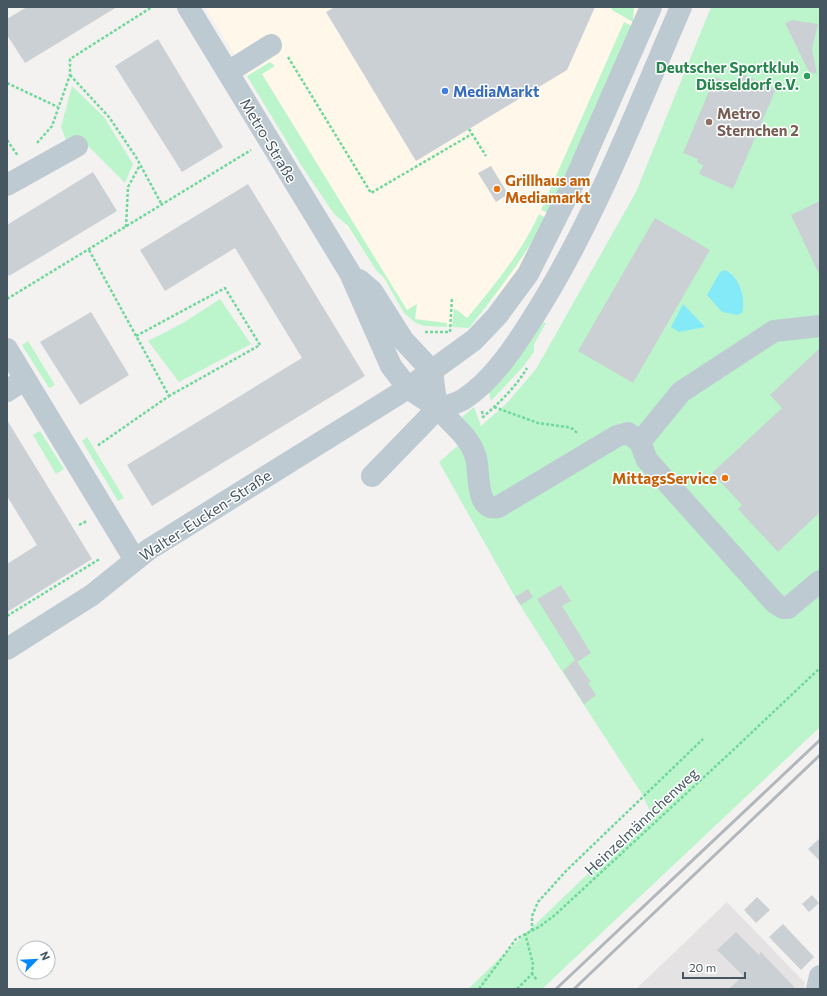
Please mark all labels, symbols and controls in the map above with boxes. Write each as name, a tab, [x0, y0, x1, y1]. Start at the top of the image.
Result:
place label: Deutscher Sportklub Düsseldorf e.V.	[656, 58, 799, 93]
marker: Deutscher Sportklub Düsseldorf e.V.	[802, 71, 812, 81]
place label: MediaMarkt	[453, 82, 539, 100]
marker: MediaMarkt	[440, 86, 450, 96]
street label: Metro-Straße	[237, 95, 301, 185]
place label: Metro Sternchen 2	[717, 104, 799, 139]
marker: Metro Sternchen 2	[704, 117, 714, 127]
place label: Grillhaus am Mediamarkt	[505, 171, 590, 206]
marker: Grillhaus am Mediamarkt	[492, 184, 502, 194]
street label: Walter-Eucken-Straße	[136, 466, 274, 564]
place label: MittagsService	[612, 469, 717, 487]
marker: MittagsService	[720, 473, 730, 483]
street label: Heinzelmännchenweg	[580, 764, 702, 878]
north arrow	[16, 940, 56, 980]
text: N	[38, 949, 53, 962]
scale bar	[683, 954, 745, 980]
text: 20 m	[689, 960, 716, 974]

